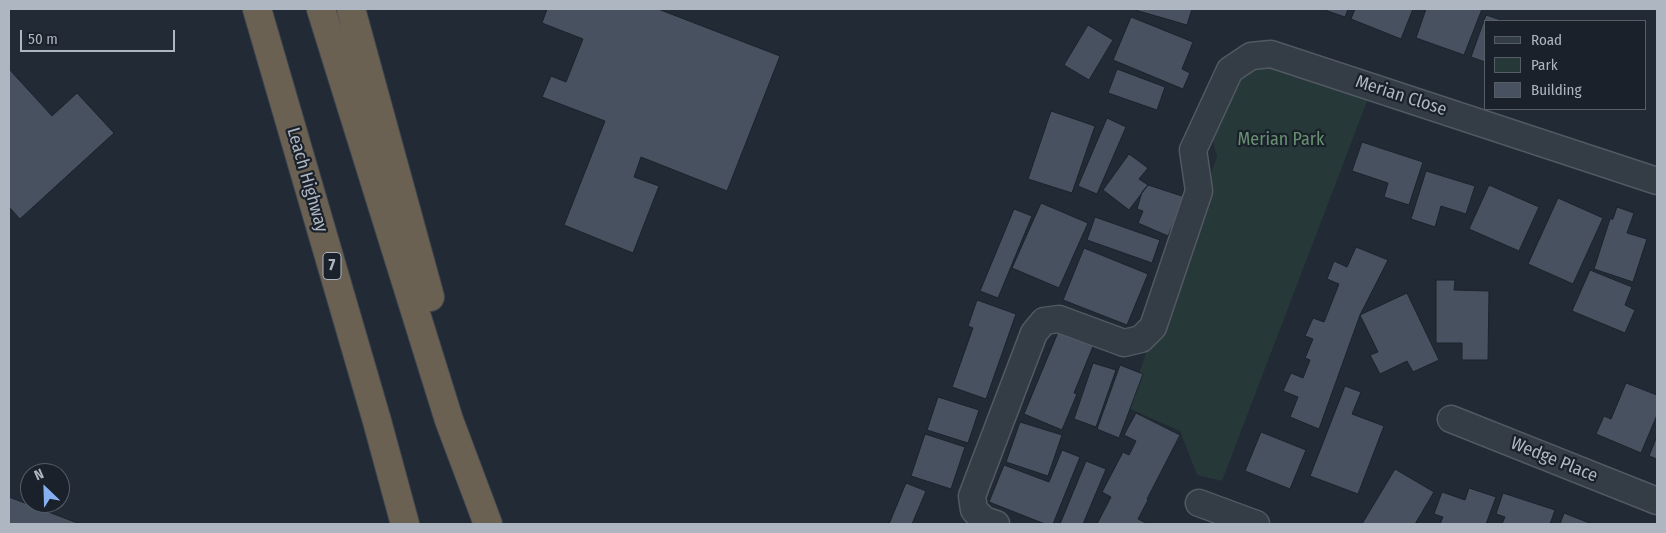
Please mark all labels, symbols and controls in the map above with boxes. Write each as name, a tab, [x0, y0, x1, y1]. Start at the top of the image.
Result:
scale bar	[22, 20, 178, 52]
legend	[1484, 20, 1646, 110]
text: 50 m	[28, 30, 58, 48]
text: Road	[1531, 31, 1562, 49]
text: Park	[1531, 56, 1558, 74]
street label: Merian Close	[1353, 71, 1449, 121]
text: Building	[1531, 81, 1582, 99]
street label: Leach Highway	[282, 125, 332, 235]
park label: Merian Park	[1237, 129, 1325, 151]
road number: 7	[323, 252, 341, 280]
street label: Wedge Place	[1507, 433, 1601, 487]
north arrow	[20, 463, 70, 513]
text: N	[32, 465, 46, 484]

